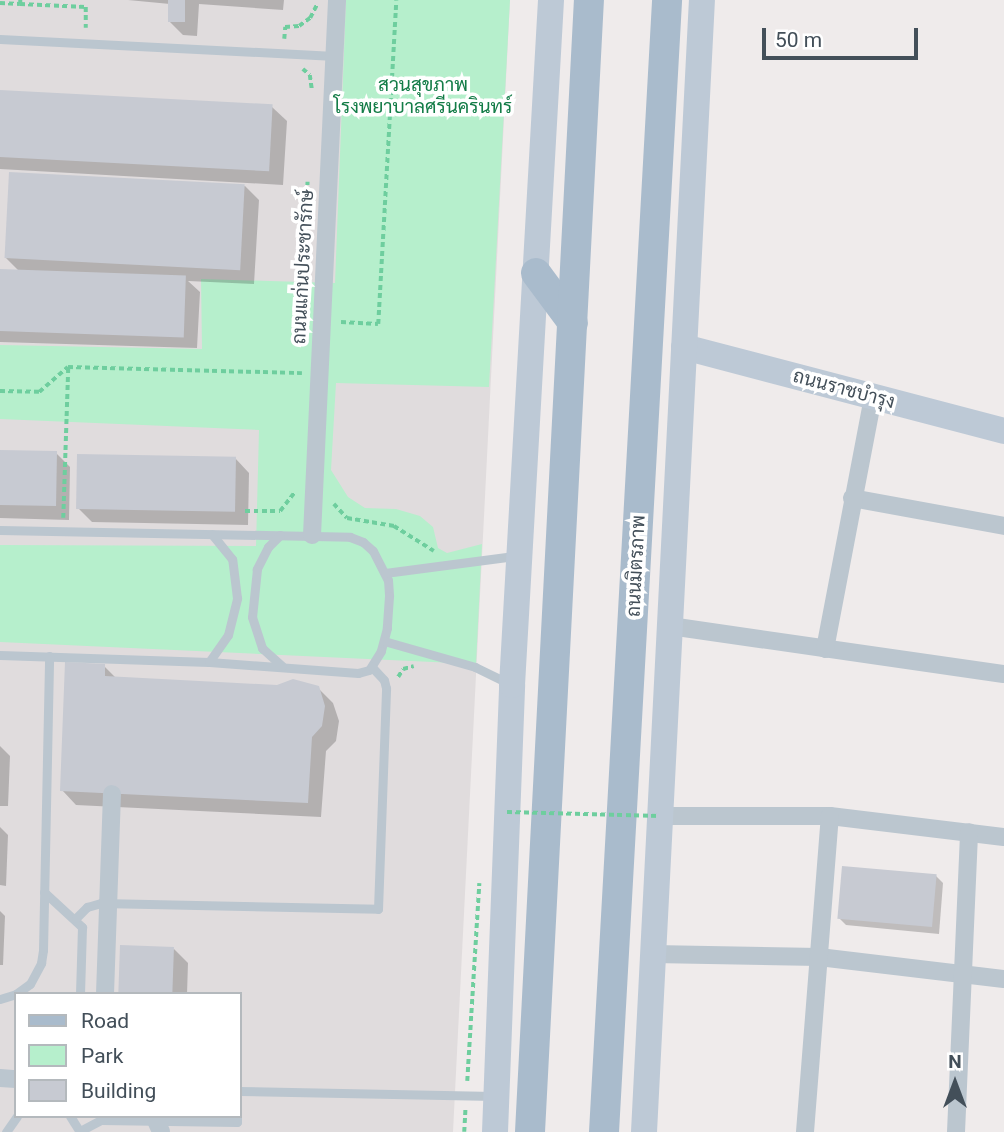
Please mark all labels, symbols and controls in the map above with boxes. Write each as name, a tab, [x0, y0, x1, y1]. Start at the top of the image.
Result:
scale bar	[766, 14, 922, 58]
text: 50 m	[775, 28, 822, 52]
park label: สวนสุขภาพ โรงพยาบาลศรีนครินทร์	[334, 74, 512, 118]
street label: ถนนแก่นประชารักษ์	[288, 189, 318, 345]
street label: ถนนราชบำรุง	[791, 364, 897, 414]
street label: ถนนมิตรภาพ	[622, 514, 650, 618]
legend	[14, 992, 242, 1118]
text: Road	[81, 1009, 129, 1033]
text: Park	[81, 1044, 123, 1068]
north arrow	[920, 1048, 990, 1118]
text: N	[948, 1050, 962, 1073]
text: Building	[81, 1079, 156, 1103]

